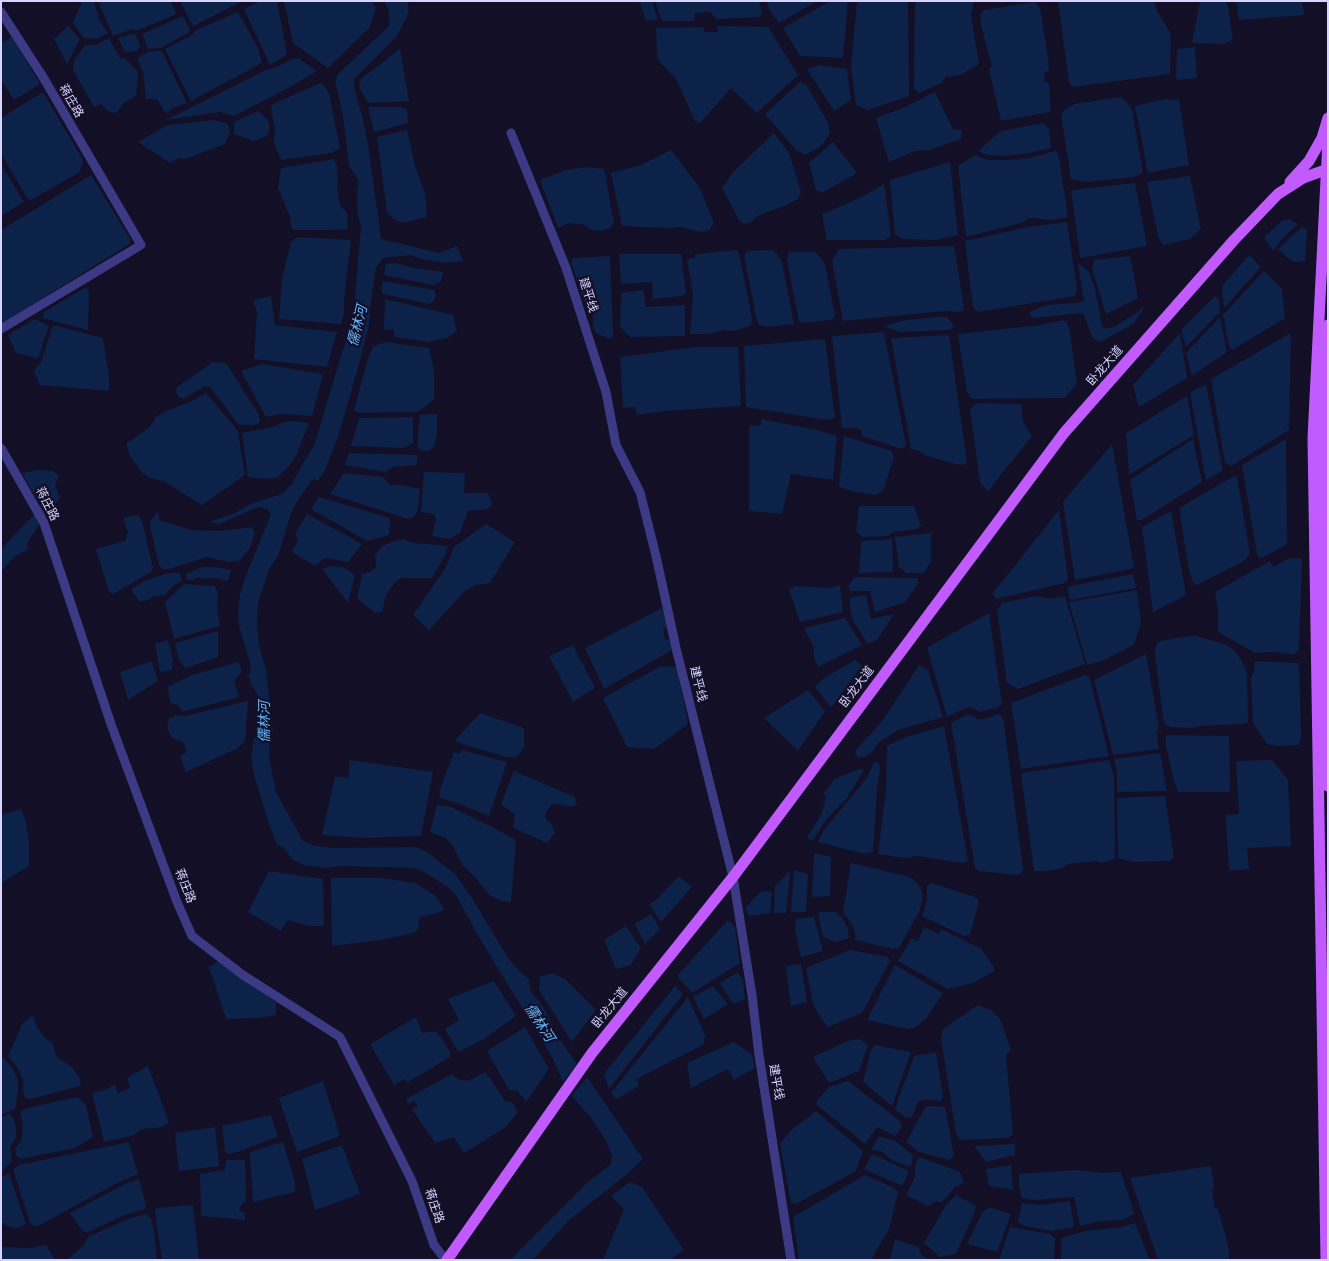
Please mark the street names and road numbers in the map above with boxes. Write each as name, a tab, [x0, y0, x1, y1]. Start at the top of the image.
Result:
street label: 蒋庄路	[56, 82, 86, 120]
street label: 建平线	[576, 276, 600, 314]
street label: 卧龙大道	[1084, 343, 1126, 389]
street label: 蒋庄路	[32, 485, 62, 523]
street label: 卧龙大道	[837, 663, 877, 711]
street label: 建平线	[687, 665, 709, 703]
street label: 蒋庄路	[172, 867, 198, 905]
street label: 卧龙大道	[589, 985, 631, 1031]
street label: 建平线	[766, 1063, 786, 1101]
street label: 蒋庄路	[421, 1187, 447, 1225]

